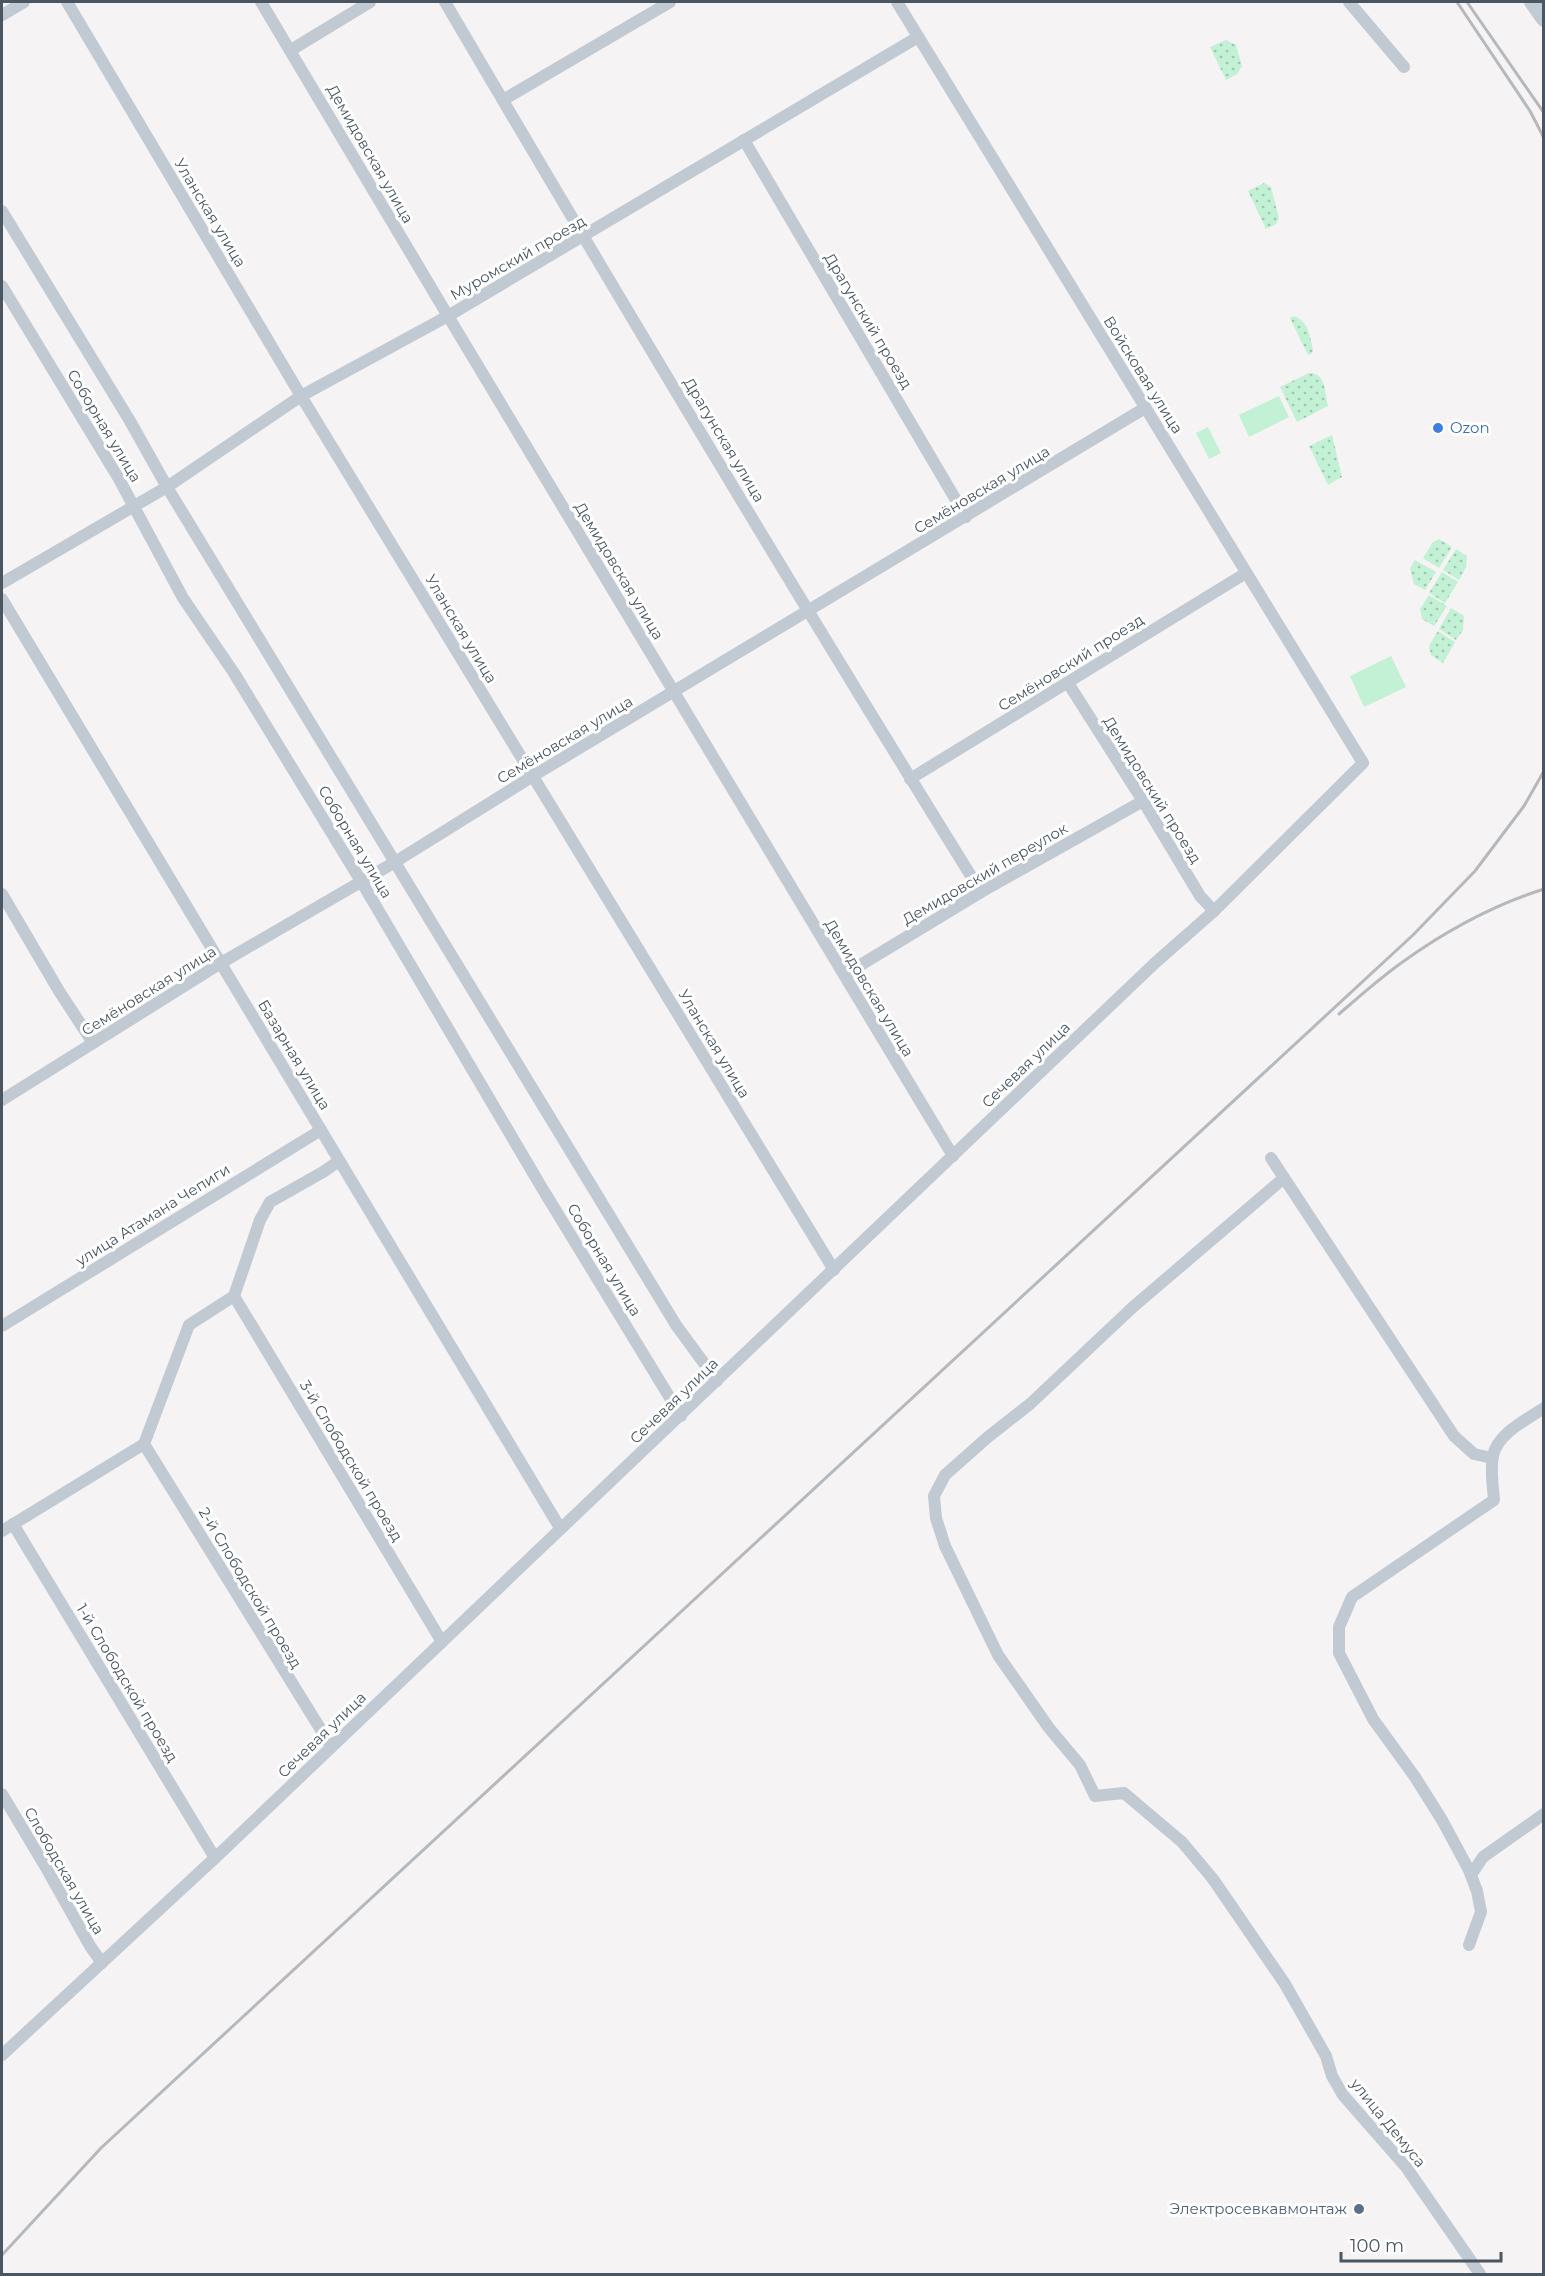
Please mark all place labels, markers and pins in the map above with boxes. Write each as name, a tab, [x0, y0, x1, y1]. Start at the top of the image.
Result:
place label: Ozon	[1450, 418, 1490, 437]
marker: Ozon	[1431, 421, 1445, 435]
place label: Электросевкавмонтаж	[1170, 2199, 1348, 2218]
marker: Электросевкавмонтаж	[1352, 2202, 1366, 2216]

